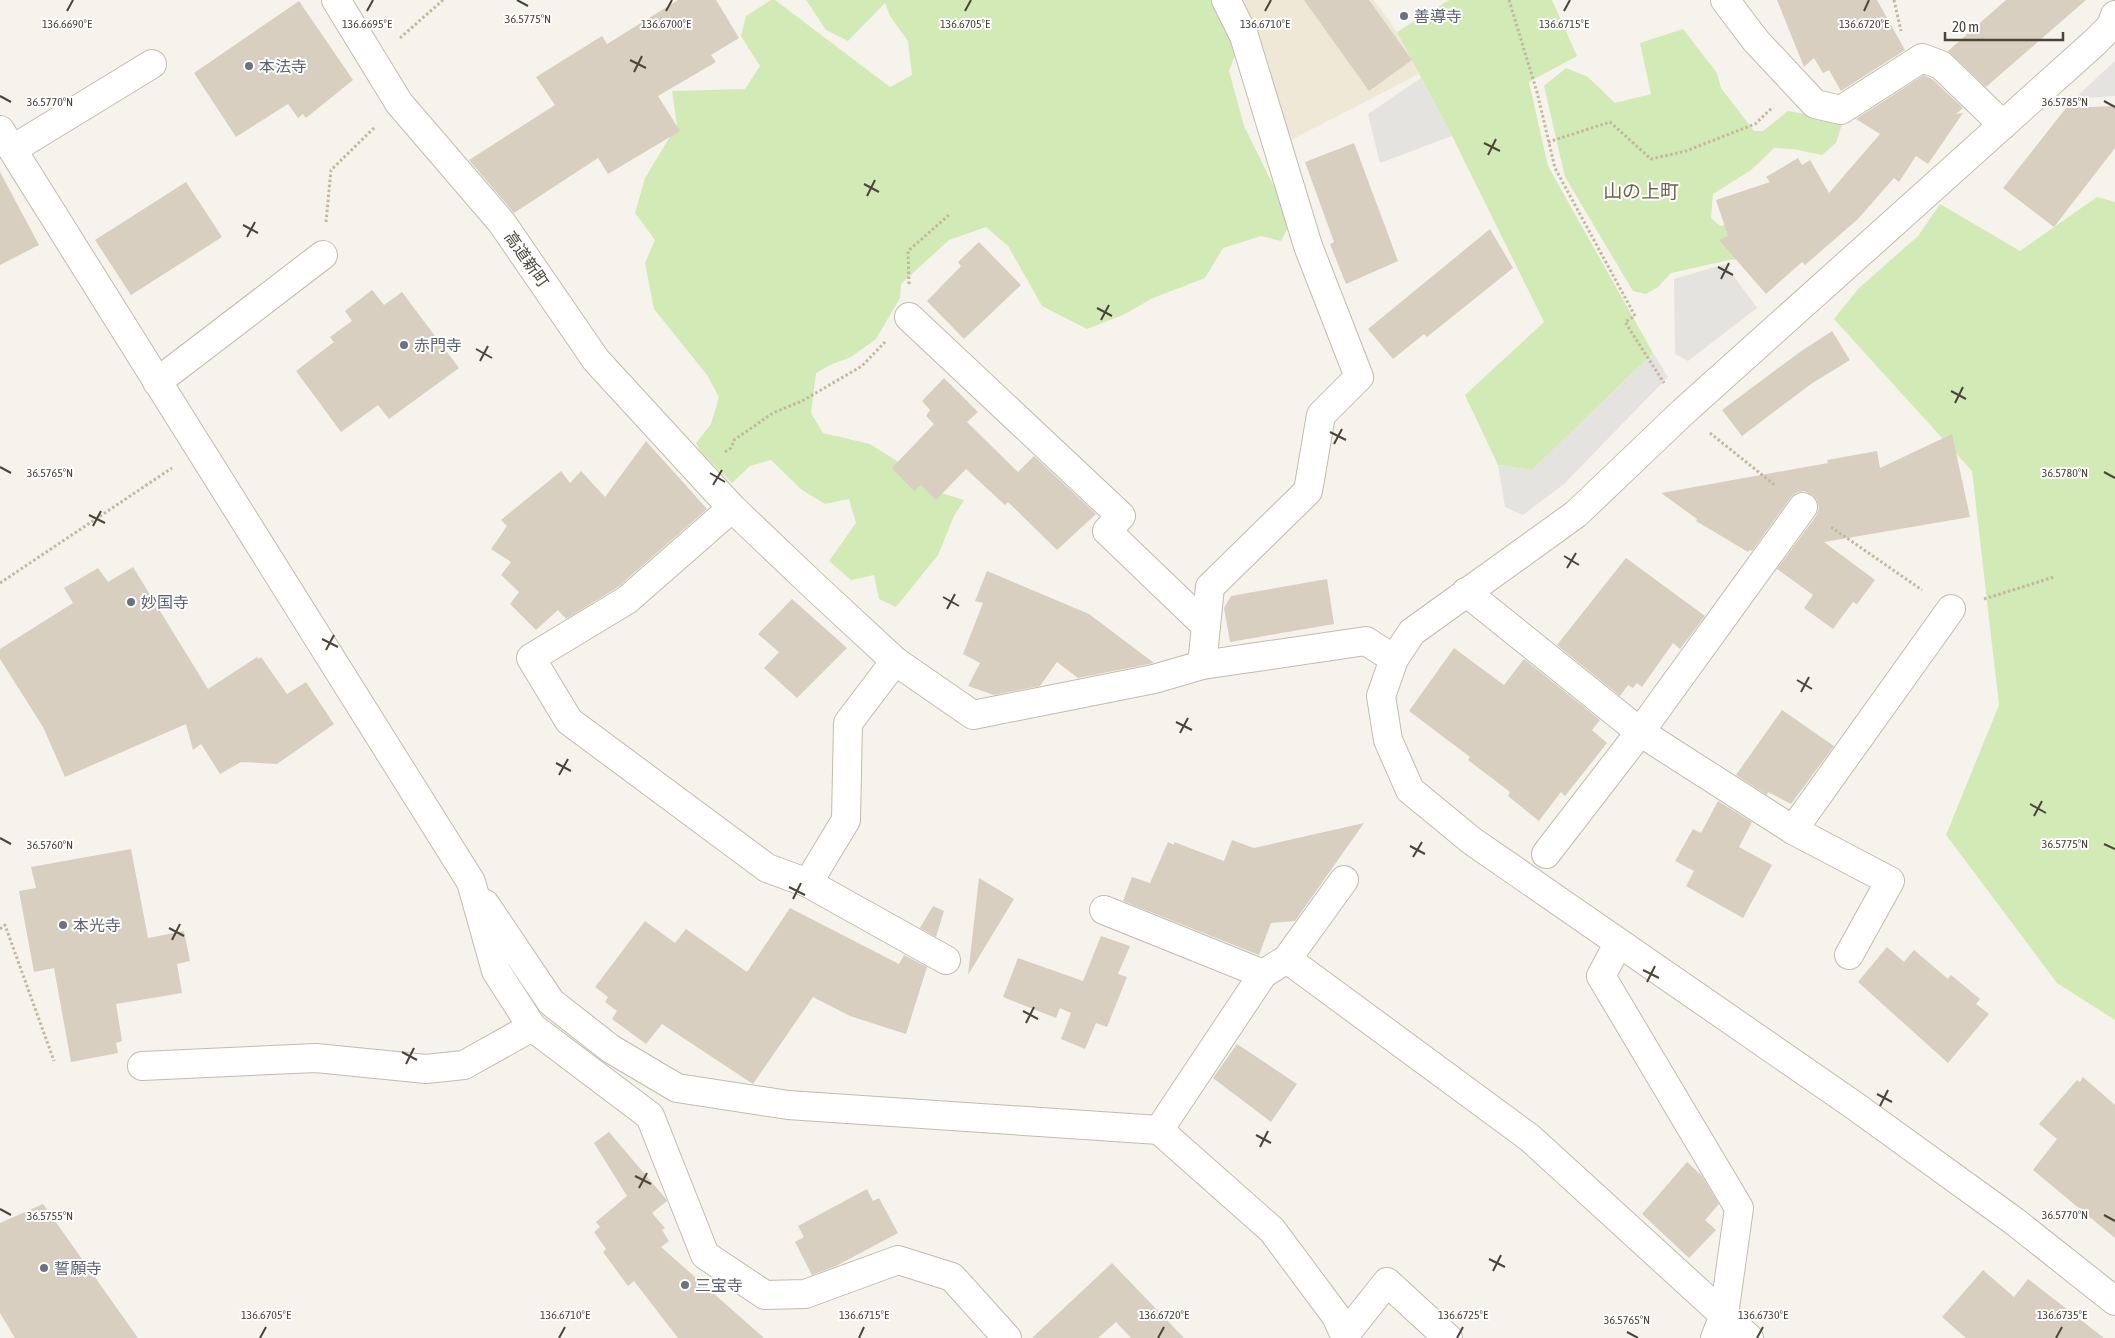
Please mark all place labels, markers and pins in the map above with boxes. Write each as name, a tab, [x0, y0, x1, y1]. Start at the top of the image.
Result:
place label: 善導寺	[1414, 7, 1462, 25]
marker: 善導寺	[1398, 10, 1410, 22]
place label: 本法寺	[259, 57, 307, 75]
marker: 本法寺	[243, 60, 255, 72]
place label: 赤門寺	[414, 336, 462, 354]
marker: 赤門寺	[398, 339, 410, 351]
place label: 妙国寺	[141, 593, 189, 611]
marker: 妙国寺	[125, 596, 137, 608]
place label: 本光寺	[73, 916, 121, 934]
marker: 本光寺	[57, 919, 69, 931]
place label: 誓願寺	[54, 1259, 102, 1277]
marker: 誓願寺	[38, 1262, 50, 1274]
place label: 三宝寺	[695, 1276, 743, 1294]
marker: 三宝寺	[679, 1279, 691, 1291]

